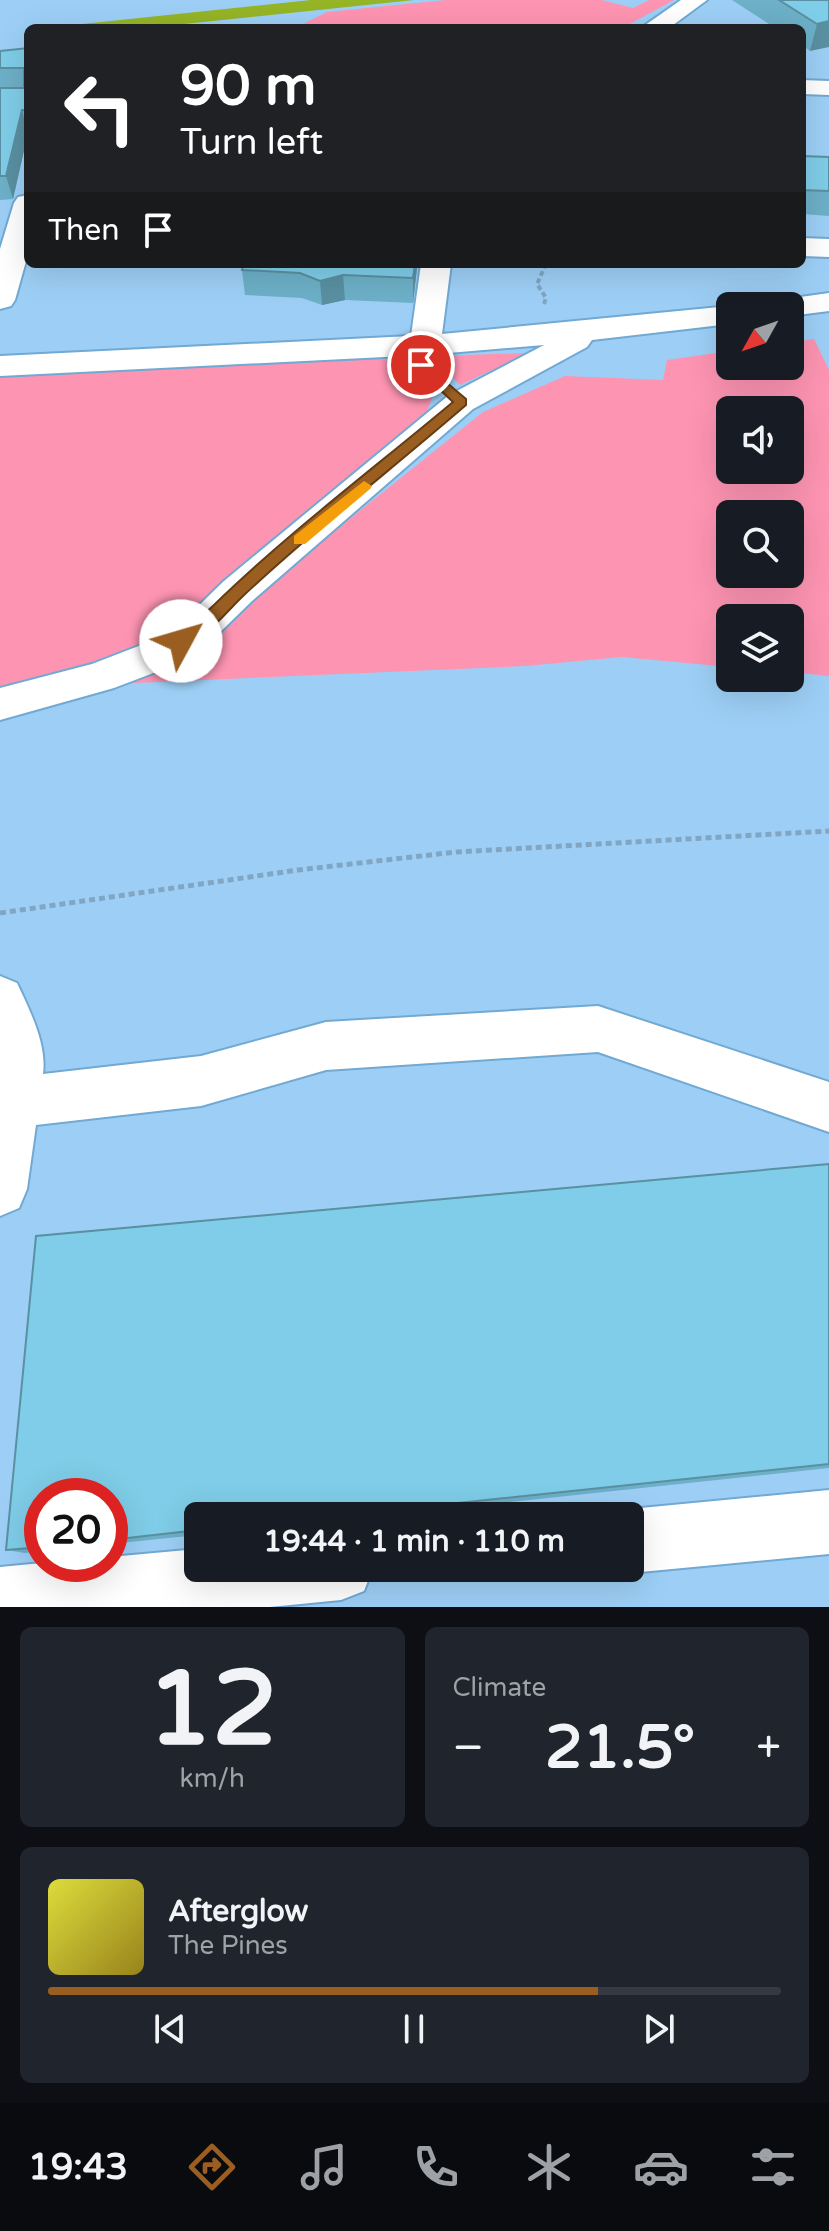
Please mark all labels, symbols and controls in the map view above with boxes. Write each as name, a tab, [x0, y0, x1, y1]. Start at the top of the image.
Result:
text: 90 m	[180, 53, 316, 120]
icon: left	[48, 56, 152, 160]
text: Turn left	[180, 121, 323, 164]
icon: arrive	[136, 208, 180, 252]
text: Then	[48, 212, 120, 249]
north arrow	[716, 292, 804, 380]
map controls	[716, 292, 804, 692]
pin	[387, 331, 455, 399]
icon: arrive	[399, 343, 443, 387]
button: sound	[716, 396, 804, 484]
button: search	[716, 500, 804, 588]
position arrow	[139, 599, 223, 683]
button: layers	[716, 604, 804, 692]
speed limit sign: 20	[24, 1478, 128, 1582]
text: 19:44 · 1 min · 110 m	[263, 1523, 565, 1560]
text: 12	[147, 1648, 278, 1773]
text: Climate	[453, 1672, 546, 1703]
text: 21.5°	[545, 1712, 695, 1784]
text: −	[453, 1722, 484, 1775]
text: +	[756, 1722, 781, 1775]
text: km/h	[180, 1763, 245, 1794]
text: Afterglow	[168, 1893, 308, 1930]
text: The Pines	[168, 1930, 288, 1961]
icon: previous	[148, 2007, 192, 2051]
icon: pause	[392, 2007, 436, 2051]
icon: next	[637, 2007, 681, 2051]
icon: directions	[184, 2139, 240, 2195]
icon: music	[296, 2139, 352, 2195]
icon: phone	[408, 2139, 464, 2195]
icon: climate	[521, 2139, 577, 2195]
icon: car	[633, 2139, 689, 2195]
icon: filters	[745, 2139, 801, 2195]
text: 19:43	[28, 2146, 128, 2189]

